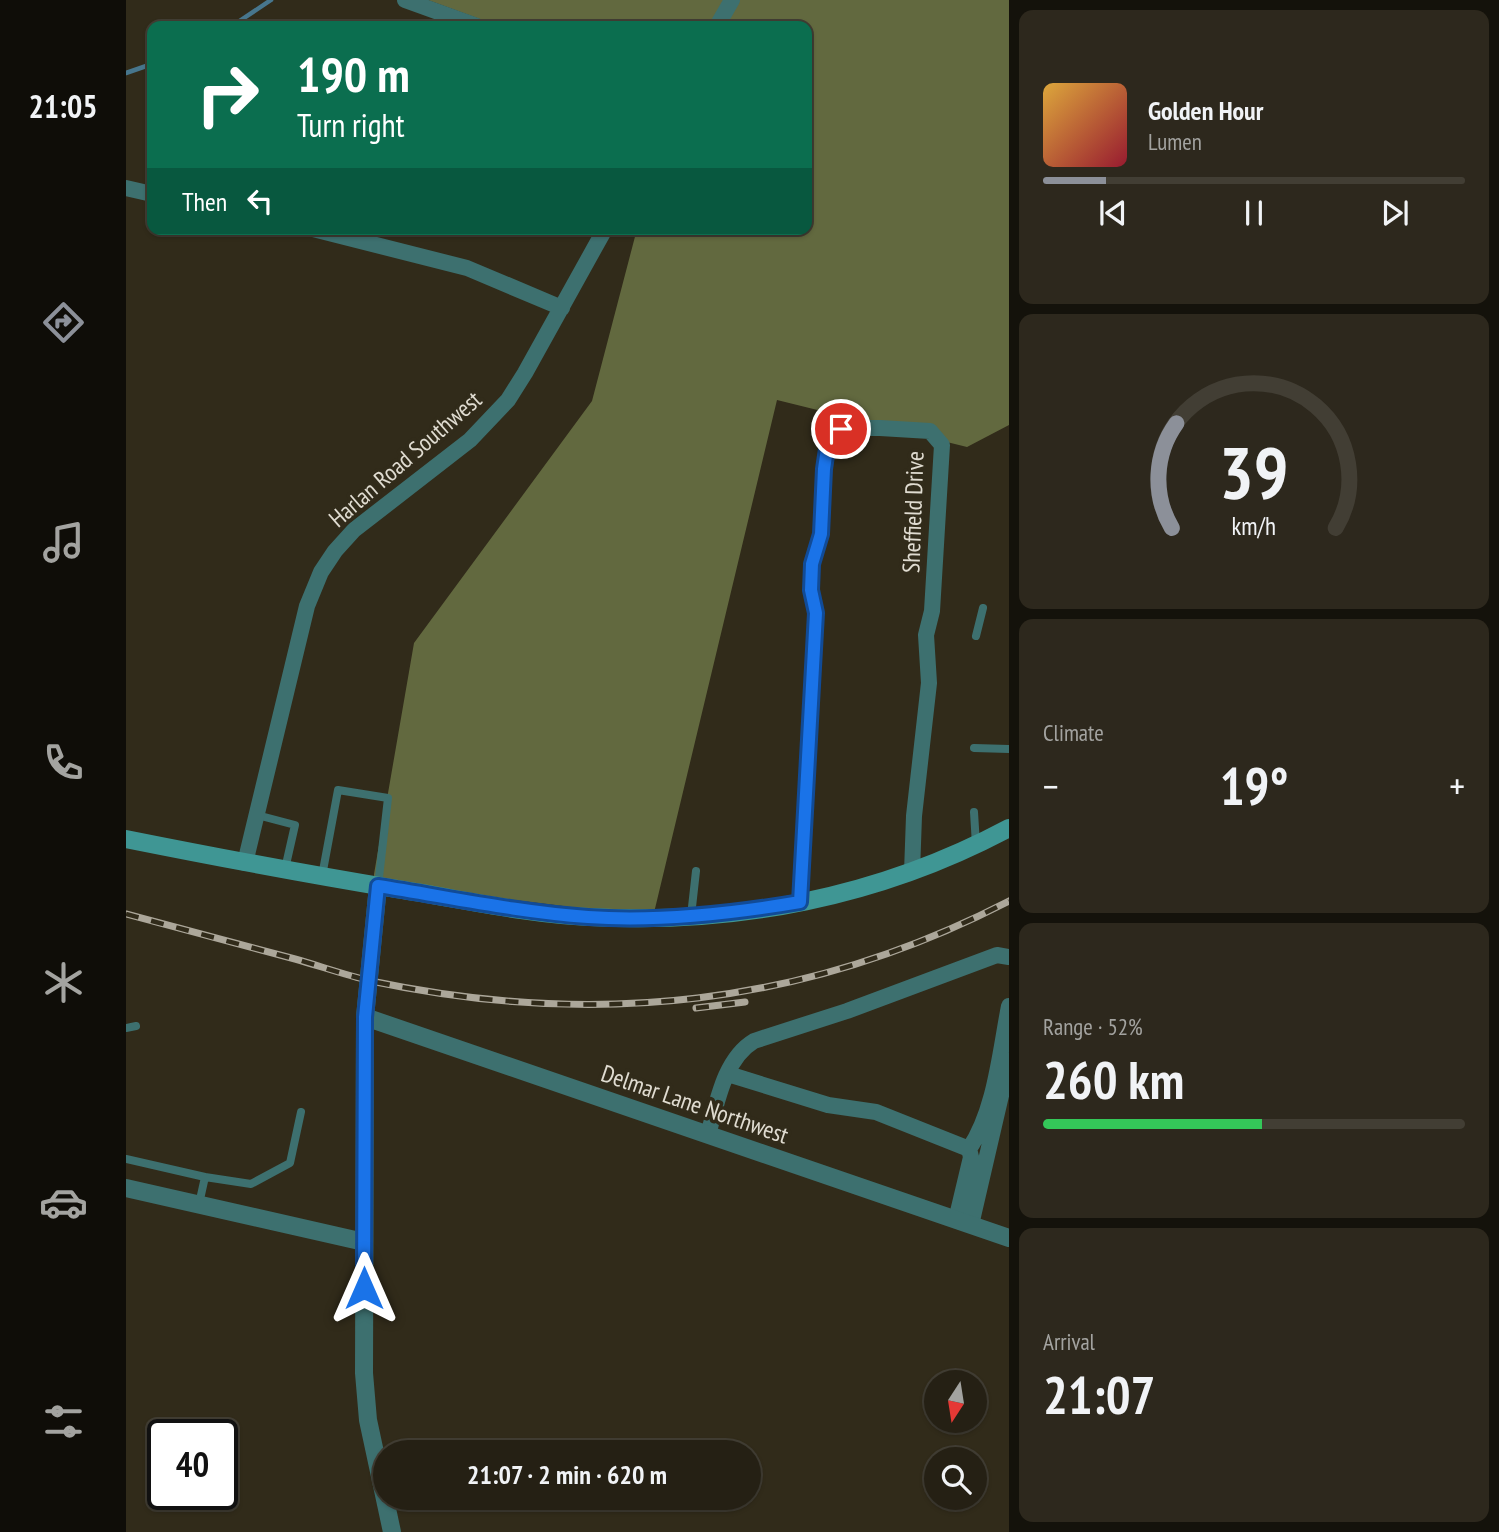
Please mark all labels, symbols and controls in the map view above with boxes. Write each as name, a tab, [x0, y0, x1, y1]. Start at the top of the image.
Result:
text: 190 m	[297, 42, 410, 106]
icon: right	[182, 49, 273, 140]
text: 21:05	[28, 85, 98, 127]
text: Golden Hour	[1148, 94, 1263, 127]
text: Turn right	[297, 104, 405, 146]
text: Lumen	[1148, 127, 1202, 156]
icon: left	[241, 182, 279, 220]
text: Then	[182, 185, 227, 218]
icon: previous	[1094, 194, 1132, 232]
icon: pause	[1235, 194, 1273, 232]
icon: next	[1376, 194, 1414, 232]
icon: directions	[39, 298, 88, 347]
street label: Harlan Road Southwest	[322, 384, 488, 534]
pin	[811, 399, 871, 459]
icon: arrive	[822, 410, 860, 448]
text: 39	[1219, 424, 1289, 518]
street label: Sheffield Drive	[895, 450, 931, 574]
text: km/h	[1232, 509, 1276, 541]
icon: music	[39, 518, 88, 567]
text: Climate	[1043, 718, 1104, 747]
icon: phone	[39, 738, 88, 787]
text: 19°	[1220, 752, 1288, 819]
text: −	[1043, 761, 1059, 810]
text: +	[1449, 761, 1465, 810]
icon: climate	[39, 958, 88, 1007]
text: Range · 52%	[1043, 1012, 1143, 1041]
text: 260 km	[1043, 1046, 1184, 1113]
street label: Delmar Lane Northwest	[597, 1057, 793, 1151]
icon: car	[39, 1178, 88, 1227]
position arrow	[327, 1251, 401, 1325]
text: Arrival	[1043, 1327, 1095, 1356]
text: 21:07	[1043, 1361, 1155, 1428]
north arrow	[924, 1370, 987, 1433]
map controls	[924, 1370, 987, 1510]
icon: filters	[39, 1397, 88, 1446]
speed limit sign: 40	[147, 1419, 238, 1510]
button: search	[924, 1447, 987, 1510]
text: 21:07 · 2 min · 620 m	[467, 1458, 667, 1491]

